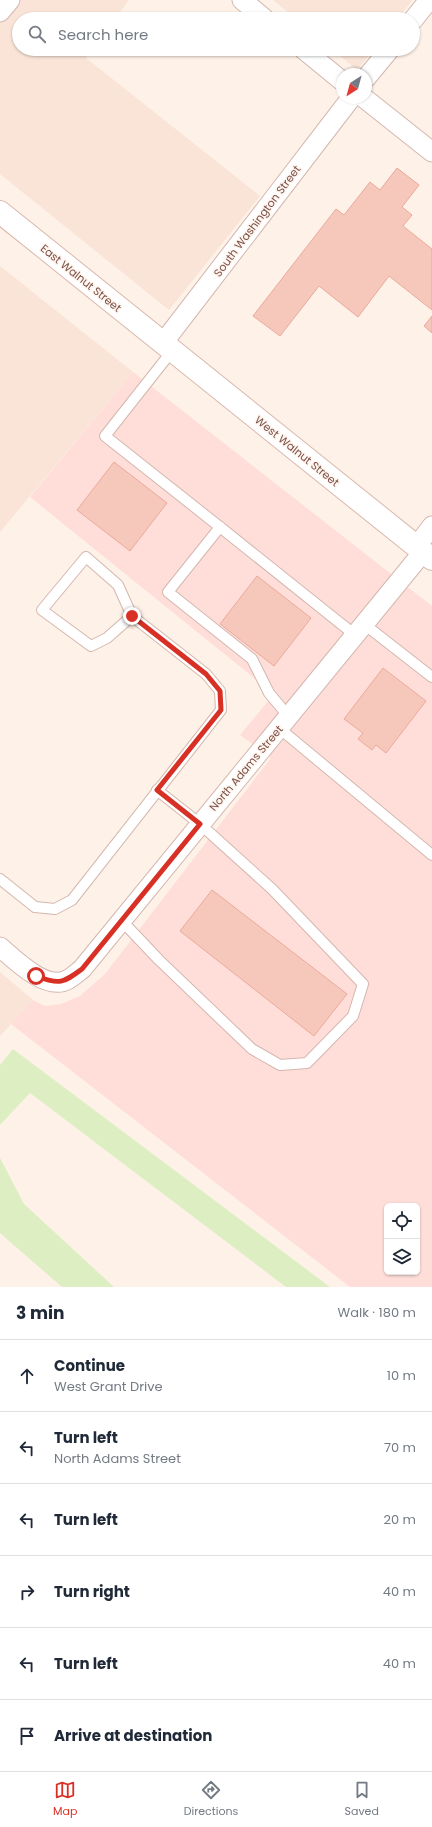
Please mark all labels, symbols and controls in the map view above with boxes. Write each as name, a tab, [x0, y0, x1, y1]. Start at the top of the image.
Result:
search box	[12, 12, 420, 56]
icon: search	[26, 23, 48, 45]
text: Search here	[58, 24, 148, 45]
north arrow	[336, 68, 372, 104]
street label: South Washington Street	[210, 162, 304, 280]
street label: East Walnut Street	[37, 240, 125, 316]
street label: West Walnut Street	[251, 412, 343, 490]
route end	[123, 607, 141, 625]
street label: North Adams Street	[205, 722, 287, 814]
route start	[27, 967, 45, 985]
map controls	[384, 1203, 420, 1275]
button: locate	[384, 1203, 420, 1239]
button: layers	[384, 1239, 420, 1275]
text: 3 min	[16, 1301, 64, 1325]
text: Walk · 180 m	[338, 1303, 416, 1322]
text: Continue	[54, 1355, 125, 1376]
icon: ahead	[16, 1365, 38, 1387]
text: 10 m	[387, 1366, 416, 1385]
text: West Grant Drive	[54, 1377, 163, 1396]
text: Turn left	[54, 1427, 118, 1448]
icon: left	[16, 1437, 38, 1459]
text: 70 m	[384, 1438, 416, 1457]
text: North Adams Street	[54, 1449, 181, 1468]
icon: left	[16, 1509, 38, 1531]
text: Turn left	[54, 1509, 118, 1530]
text: 20 m	[383, 1510, 416, 1529]
icon: right	[16, 1581, 38, 1603]
text: Turn right	[54, 1581, 130, 1602]
text: 40 m	[383, 1582, 416, 1601]
icon: left	[16, 1653, 38, 1675]
text: Turn left	[54, 1653, 118, 1674]
text: 40 m	[383, 1654, 416, 1673]
icon: arrive	[16, 1725, 38, 1747]
text: Arrive at destination	[54, 1725, 212, 1746]
tab: Map	[53, 1779, 77, 1820]
tab: Directions	[184, 1779, 238, 1820]
tab: Saved	[345, 1779, 379, 1820]

